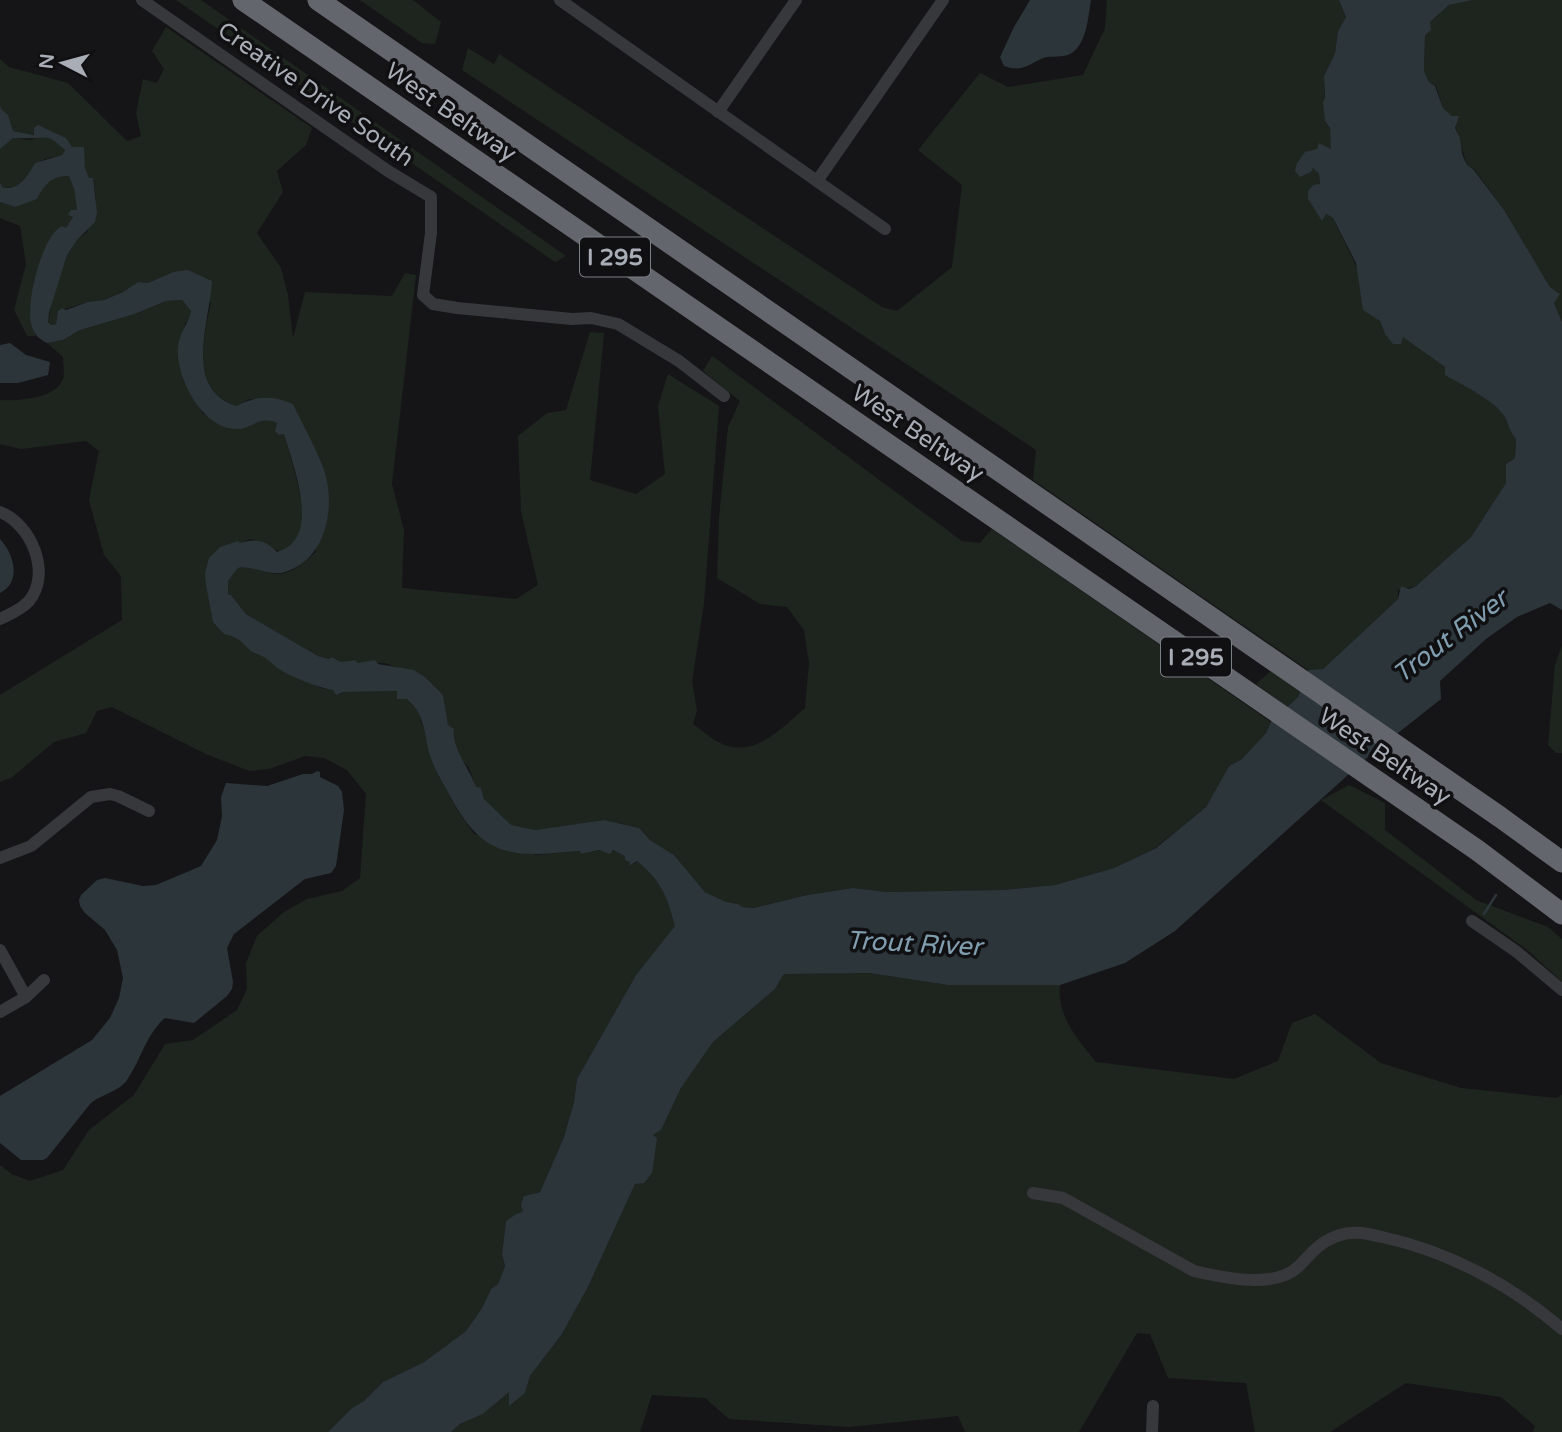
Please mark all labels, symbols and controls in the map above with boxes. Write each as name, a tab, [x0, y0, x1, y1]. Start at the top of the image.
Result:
street label: Creative Drive South	[212, 16, 419, 173]
north arrow	[28, 28, 98, 98]
text: N	[35, 53, 59, 70]
street label: West Beltway	[379, 56, 522, 168]
road number: I 295	[580, 238, 650, 276]
street label: West Beltway	[846, 378, 990, 488]
water label: Trout River	[1387, 581, 1516, 690]
road number: I 295	[1161, 638, 1231, 677]
street label: West Beltway	[1313, 701, 1457, 811]
water label: Trout River	[846, 924, 985, 963]

